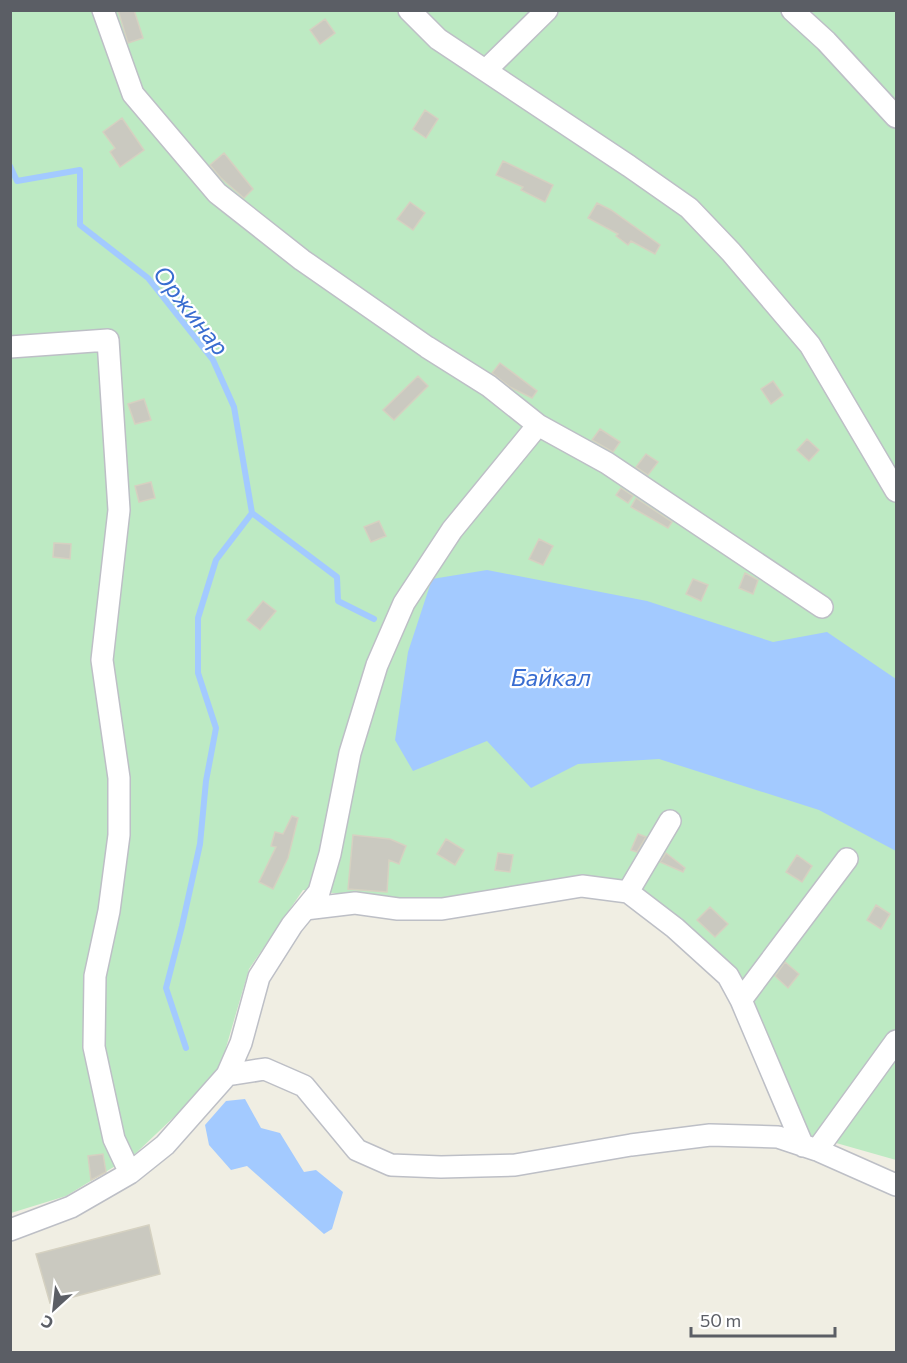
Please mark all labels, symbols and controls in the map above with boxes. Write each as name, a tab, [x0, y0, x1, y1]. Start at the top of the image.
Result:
water label: Оржинар	[148, 259, 236, 361]
water label: Байкал	[511, 662, 591, 691]
north arrow	[24, 1279, 84, 1339]
scale bar	[691, 1300, 835, 1338]
text: 50 m	[700, 1309, 741, 1331]
text: С	[38, 1312, 56, 1334]

